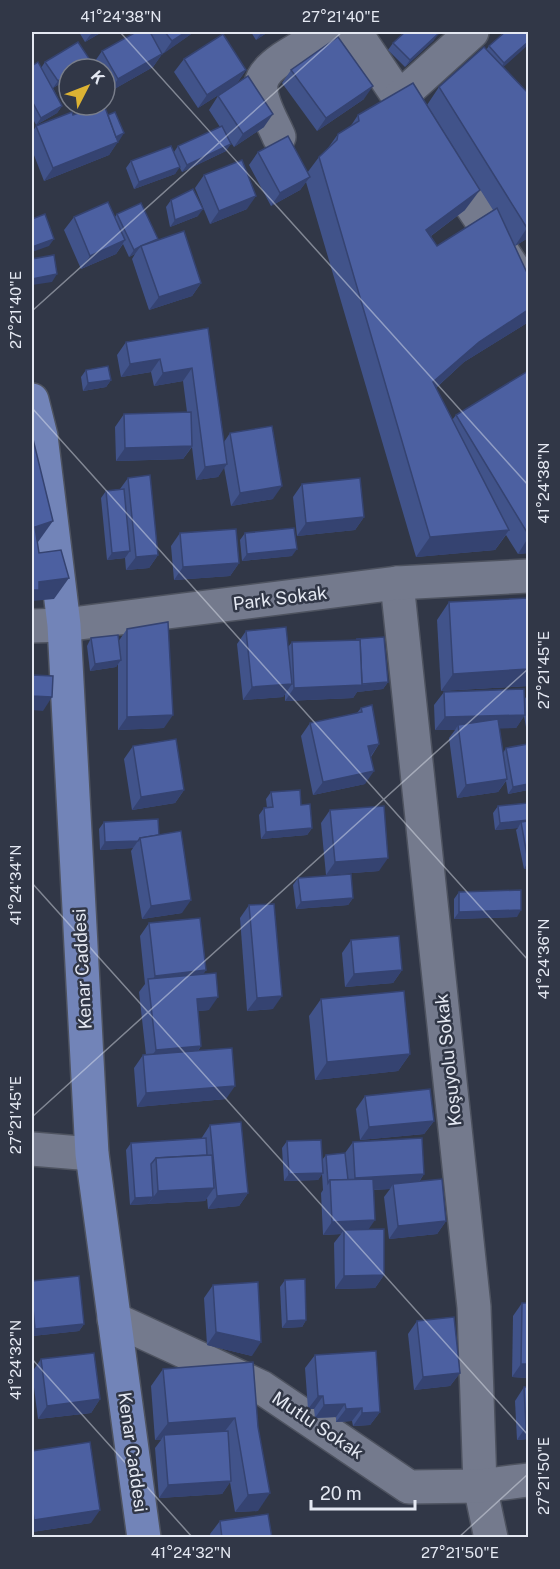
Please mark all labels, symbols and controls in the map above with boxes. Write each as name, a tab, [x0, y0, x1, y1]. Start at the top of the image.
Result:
text: 41°24'38"N	[80, 8, 162, 25]
text: 27°21'40"E	[302, 8, 380, 25]
north arrow	[57, 57, 117, 117]
text: K	[87, 67, 109, 88]
text: 27°21'40"E	[7, 271, 24, 349]
text: 41°24'38"N	[535, 442, 552, 524]
street label: Park Sokak	[232, 582, 328, 614]
text: 27°21'45"E	[535, 631, 552, 709]
text: 41°24'34"N	[7, 844, 24, 926]
street label: Kenar Caddesi	[68, 908, 96, 1030]
text: 41°24'36"N	[535, 919, 552, 999]
street label: Koşuyolu Sokak	[431, 993, 465, 1127]
text: 27°21'45"E	[7, 1076, 24, 1154]
text: 41°24'32"N	[7, 1320, 24, 1400]
street label: Mutlu Sokak	[268, 1387, 368, 1463]
street label: Kenar Caddesi	[114, 1391, 152, 1513]
text: 27°21'50"E	[535, 1437, 552, 1515]
scale bar	[311, 1473, 414, 1511]
text: 20 m	[320, 1483, 362, 1504]
text: 41°24'32"N	[151, 1544, 231, 1561]
text: 27°21'50"E	[421, 1544, 499, 1561]

